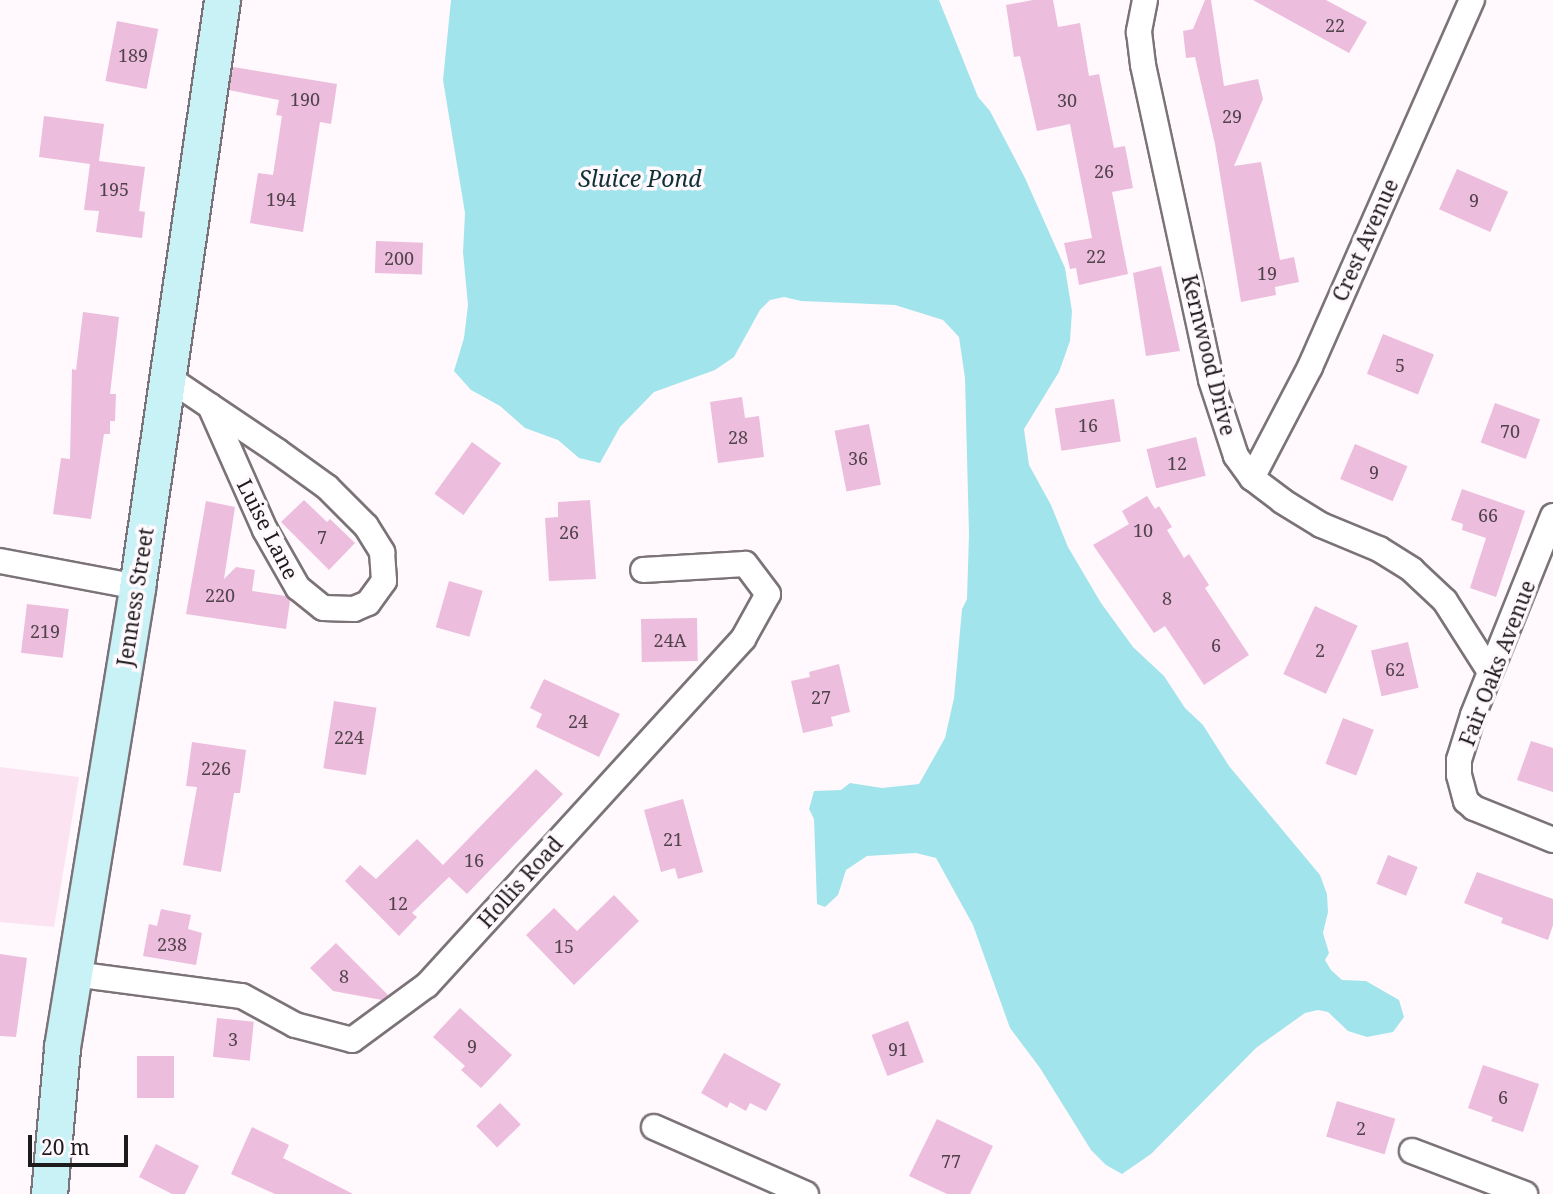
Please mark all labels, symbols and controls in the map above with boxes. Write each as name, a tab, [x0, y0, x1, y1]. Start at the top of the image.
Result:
house number: 22	[1325, 14, 1345, 36]
house number: 189	[118, 44, 148, 66]
house number: 190	[290, 88, 320, 110]
house number: 30	[1057, 89, 1077, 111]
house number: 29	[1222, 105, 1242, 127]
house number: 26	[1094, 160, 1114, 182]
water label: Sluice Pond	[578, 164, 702, 192]
street label: Crest Avenue	[1327, 175, 1403, 305]
house number: 195	[99, 178, 129, 200]
house number: 194	[266, 188, 296, 210]
house number: 9	[1469, 189, 1479, 211]
house number: 22	[1086, 245, 1106, 267]
house number: 200	[384, 247, 414, 269]
house number: 19	[1257, 262, 1277, 284]
street label: Kernwood Drive	[1177, 272, 1241, 438]
house number: 5	[1395, 354, 1405, 376]
house number: 16	[1078, 414, 1098, 436]
house number: 70	[1500, 420, 1520, 442]
house number: 28	[728, 426, 748, 448]
house number: 36	[848, 447, 868, 469]
house number: 12	[1167, 452, 1187, 474]
house number: 9	[1369, 461, 1379, 483]
street label: Luise Lane	[232, 475, 304, 583]
house number: 66	[1478, 504, 1498, 526]
house number: 10	[1133, 519, 1153, 541]
house number: 26	[559, 521, 579, 543]
street label: Jenness Street	[112, 526, 158, 668]
house number: 7	[317, 526, 327, 548]
street label: Fair Oaks Avenue	[1454, 577, 1540, 749]
house number: 220	[205, 584, 235, 606]
house number: 8	[1162, 587, 1172, 609]
house number: 219	[30, 620, 60, 642]
house number: 24A	[654, 629, 686, 651]
house number: 6	[1211, 634, 1221, 656]
house number: 2	[1315, 639, 1325, 661]
house number: 62	[1385, 658, 1405, 680]
house number: 27	[811, 686, 831, 708]
house number: 24	[568, 710, 588, 732]
house number: 224	[334, 726, 364, 748]
house number: 226	[201, 757, 231, 779]
house number: 21	[663, 828, 683, 850]
street label: Hollis Road	[472, 831, 568, 933]
house number: 16	[464, 849, 484, 871]
house number: 12	[388, 892, 408, 914]
house number: 238	[157, 933, 187, 955]
house number: 15	[554, 935, 574, 957]
house number: 8	[339, 965, 349, 987]
house number: 3	[228, 1028, 238, 1050]
house number: 9	[467, 1035, 477, 1057]
house number: 91	[888, 1038, 908, 1060]
house number: 6	[1498, 1086, 1508, 1108]
house number: 2	[1356, 1117, 1366, 1139]
scale bar	[32, 1120, 131, 1164]
text: 20 m	[41, 1133, 90, 1161]
house number: 77	[941, 1150, 961, 1172]

